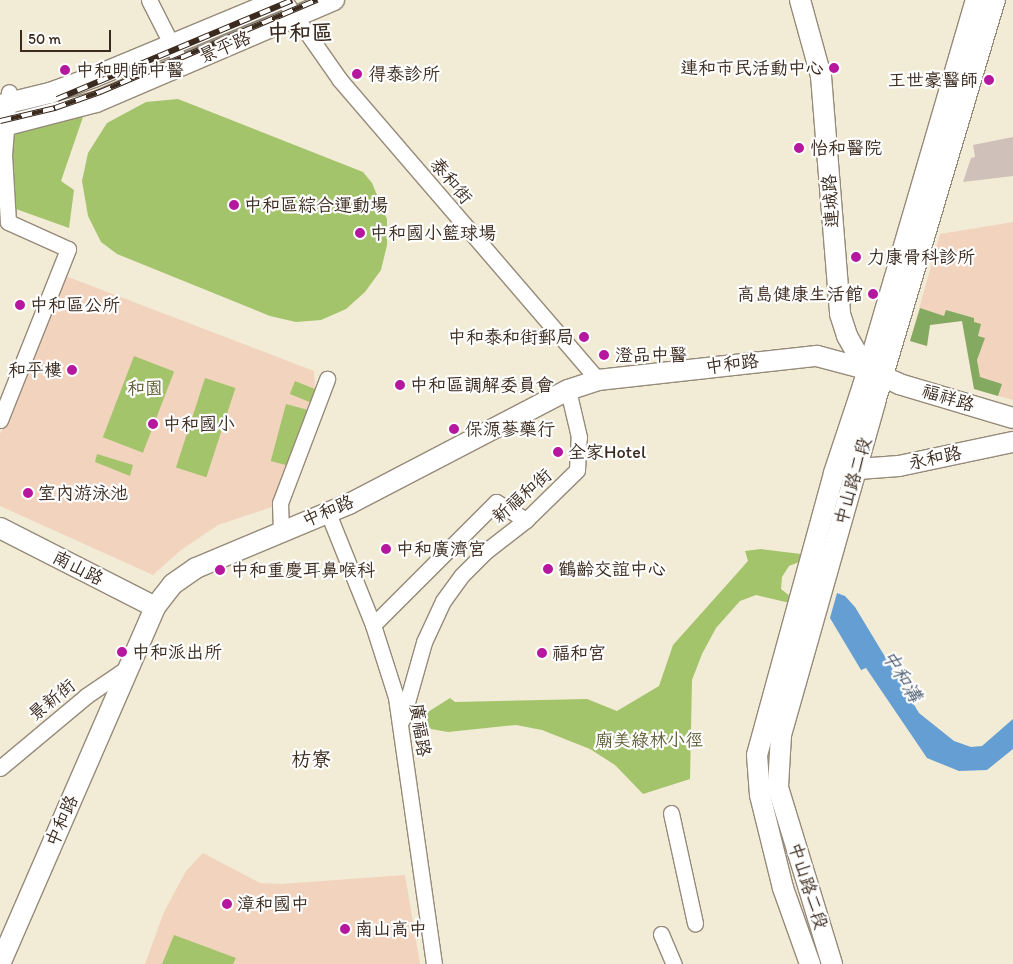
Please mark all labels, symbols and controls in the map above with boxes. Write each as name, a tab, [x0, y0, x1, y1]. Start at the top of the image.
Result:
scale bar	[22, 20, 114, 52]
district label: 中和區	[267, 20, 333, 46]
street label: 景平路	[196, 27, 254, 67]
text: 50 m	[28, 30, 61, 48]
place label: 連和市民活動中心	[680, 57, 824, 79]
place label: 中和明師中醫	[76, 59, 184, 81]
marker: 連和市民活動中心	[828, 62, 840, 74]
marker: 中和明師中醫	[58, 63, 72, 77]
place label: 得泰診所	[368, 63, 440, 85]
marker: 得泰診所	[350, 67, 364, 81]
place label: 王世豪醫師	[888, 69, 978, 91]
marker: 王世豪醫師	[982, 73, 996, 87]
place label: 怡和醫院	[810, 137, 882, 159]
marker: 怡和醫院	[792, 141, 806, 155]
street label: 泰和街	[425, 153, 477, 209]
street label: 連城路	[818, 173, 844, 229]
place label: 中和區綜合運動場	[244, 194, 388, 216]
marker: 中和區綜合運動場	[228, 199, 240, 211]
place label: 中和國小籃球場	[370, 222, 496, 244]
marker: 中和國小籃球場	[354, 227, 366, 239]
place label: 力康骨科診所	[867, 246, 975, 268]
marker: 力康骨科診所	[849, 250, 863, 264]
place label: 高島健康生活館	[737, 283, 863, 305]
marker: 高島健康生活館	[867, 288, 879, 300]
place label: 中和區公所	[30, 294, 120, 316]
marker: 中和區公所	[14, 299, 26, 311]
place label: 中和泰和街郵局	[448, 326, 574, 348]
marker: 中和泰和街郵局	[578, 331, 590, 343]
place label: 澄品中醫	[615, 344, 687, 366]
marker: 澄品中醫	[597, 348, 611, 362]
street label: 中和路	[704, 350, 760, 378]
place label: 和平樓	[8, 359, 62, 381]
marker: 和平樓	[66, 364, 78, 376]
place label: 中和區調解委員會	[410, 374, 554, 396]
park label: 和園	[127, 377, 163, 399]
marker: 中和區調解委員會	[394, 379, 406, 391]
street label: 福祥路	[919, 380, 977, 416]
place label: 中和國小	[163, 413, 235, 435]
marker: 中和國小	[147, 418, 159, 430]
place label: 保源蔘藥行	[465, 418, 555, 440]
marker: 保源蔘藥行	[447, 422, 461, 436]
street label: 中山路二段	[830, 435, 876, 527]
place label: 全家Hotel	[568, 441, 646, 463]
street label: 永和路	[906, 442, 964, 474]
marker: 全家Hotel	[552, 446, 564, 458]
street label: 新福和街	[488, 464, 556, 528]
place label: 室內游泳池	[38, 482, 128, 504]
marker: 室內游泳池	[22, 487, 34, 499]
street label: 中和路	[299, 491, 357, 531]
place label: 中和廣濟宮	[396, 538, 486, 560]
marker: 中和廣濟宮	[380, 543, 392, 555]
street label: 南山路	[49, 546, 107, 590]
place label: 鶴齡交誼中心	[558, 558, 666, 580]
place label: 中和重慶耳鼻喉科	[231, 559, 375, 581]
marker: 中和重慶耳鼻喉科	[213, 563, 227, 577]
marker: 鶴齡交誼中心	[542, 563, 554, 575]
place label: 中和派出所	[132, 641, 222, 663]
place label: 福和宮	[552, 642, 606, 664]
marker: 中和派出所	[116, 646, 128, 658]
water label: 中和溝	[877, 646, 927, 706]
marker: 福和宮	[536, 647, 548, 659]
street label: 景新街	[24, 675, 80, 725]
street label: 廣福路	[405, 702, 435, 758]
park label: 廟美綠林小徑	[595, 729, 703, 751]
district label: 枋寮	[291, 747, 331, 771]
street label: 中和路	[41, 792, 83, 850]
street label: 中山路二段	[784, 840, 832, 932]
place label: 漳和國中	[237, 893, 309, 915]
marker: 漳和國中	[221, 898, 233, 910]
place label: 南山高中	[355, 918, 427, 940]
marker: 南山高中	[339, 923, 351, 935]

